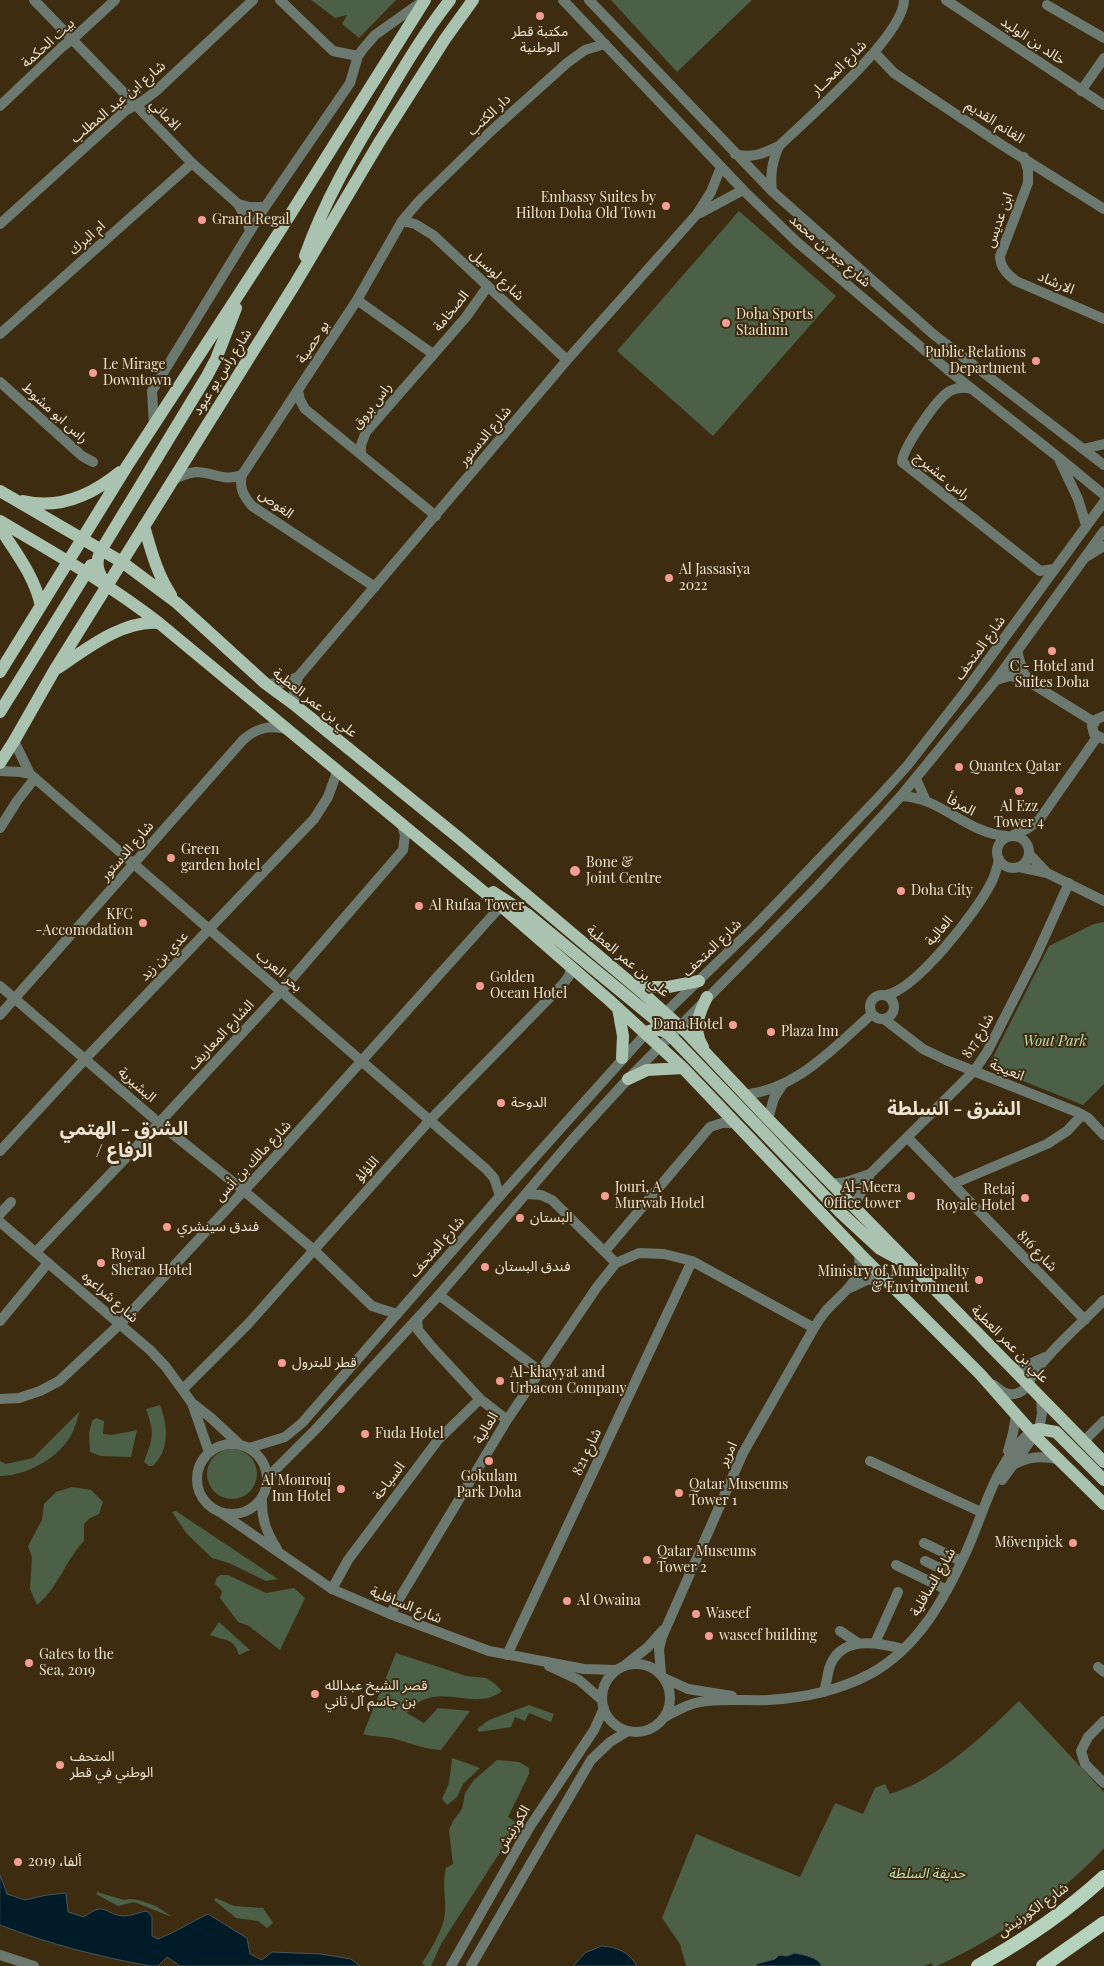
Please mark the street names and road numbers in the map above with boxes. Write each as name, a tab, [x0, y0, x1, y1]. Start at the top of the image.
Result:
street label: خالد بن الوليد	[998, 13, 1068, 69]
street label: بيت الحكمة	[18, 15, 78, 71]
street label: شارع المحــار	[808, 37, 870, 99]
street label: شارع ابن عبد المطلب	[67, 57, 169, 147]
street label: دار الكتب	[464, 91, 514, 139]
street label: الاماني	[146, 96, 184, 134]
street label: الغانم القديم	[962, 97, 1028, 147]
street label: ابن عديس	[981, 190, 1017, 250]
street label: شارع جبر بن محمد	[786, 211, 874, 291]
street label: ام البرك	[65, 217, 109, 259]
street label: شارع لوسيل	[467, 246, 527, 304]
street label: الارشاد	[1035, 268, 1077, 298]
street label: الصخامة	[430, 287, 472, 335]
street label: بو حصية	[293, 318, 333, 366]
street label: شارع رأس بو عبود	[189, 326, 255, 418]
street label: راس ابو مشوط	[19, 379, 91, 447]
street label: راس بروق	[348, 379, 396, 433]
street label: شارع الدستور	[455, 403, 515, 469]
street label: راس عشيرج	[911, 448, 973, 504]
street label: الغوص	[255, 486, 297, 522]
street label: شارع المتحف	[951, 613, 1009, 683]
street label: علي بن عمر العطية	[269, 665, 361, 741]
street label: المرفأ	[944, 790, 978, 820]
street label: شارع الدستور	[97, 818, 157, 884]
street label: العالية	[922, 913, 956, 949]
street label: شارع المتحف	[679, 916, 745, 980]
street label: علي بن عمر العطية	[583, 921, 673, 1001]
street label: عدي بن زيد	[136, 928, 192, 984]
street label: بحر العرب	[253, 946, 305, 996]
street label: الشارع المعاريف	[184, 997, 258, 1073]
street label: شارع 817	[958, 1011, 998, 1061]
street label: انعيجة	[987, 1056, 1027, 1084]
street label: البشيرية	[115, 1064, 159, 1106]
street label: شارع مالك بن أنس	[211, 1117, 295, 1205]
street label: اللؤلؤ	[351, 1153, 383, 1185]
street label: شارع المتحف	[406, 1213, 468, 1281]
street label: شارع 816	[1013, 1227, 1061, 1275]
street label: شارع شراعوه	[78, 1268, 142, 1326]
street label: علي بن عمر العطية	[968, 1302, 1052, 1386]
street label: العالية	[470, 1409, 502, 1447]
street label: شارع 821	[569, 1426, 605, 1478]
street label: امرير	[715, 1439, 741, 1469]
street label: السياحة	[369, 1459, 409, 1503]
street label: شارع السافلية	[907, 1545, 959, 1619]
street label: شارع السافلية	[368, 1583, 444, 1627]
street label: الكورنيش	[492, 1802, 534, 1856]
street label: شارع الكورنيش	[994, 1879, 1072, 1941]

